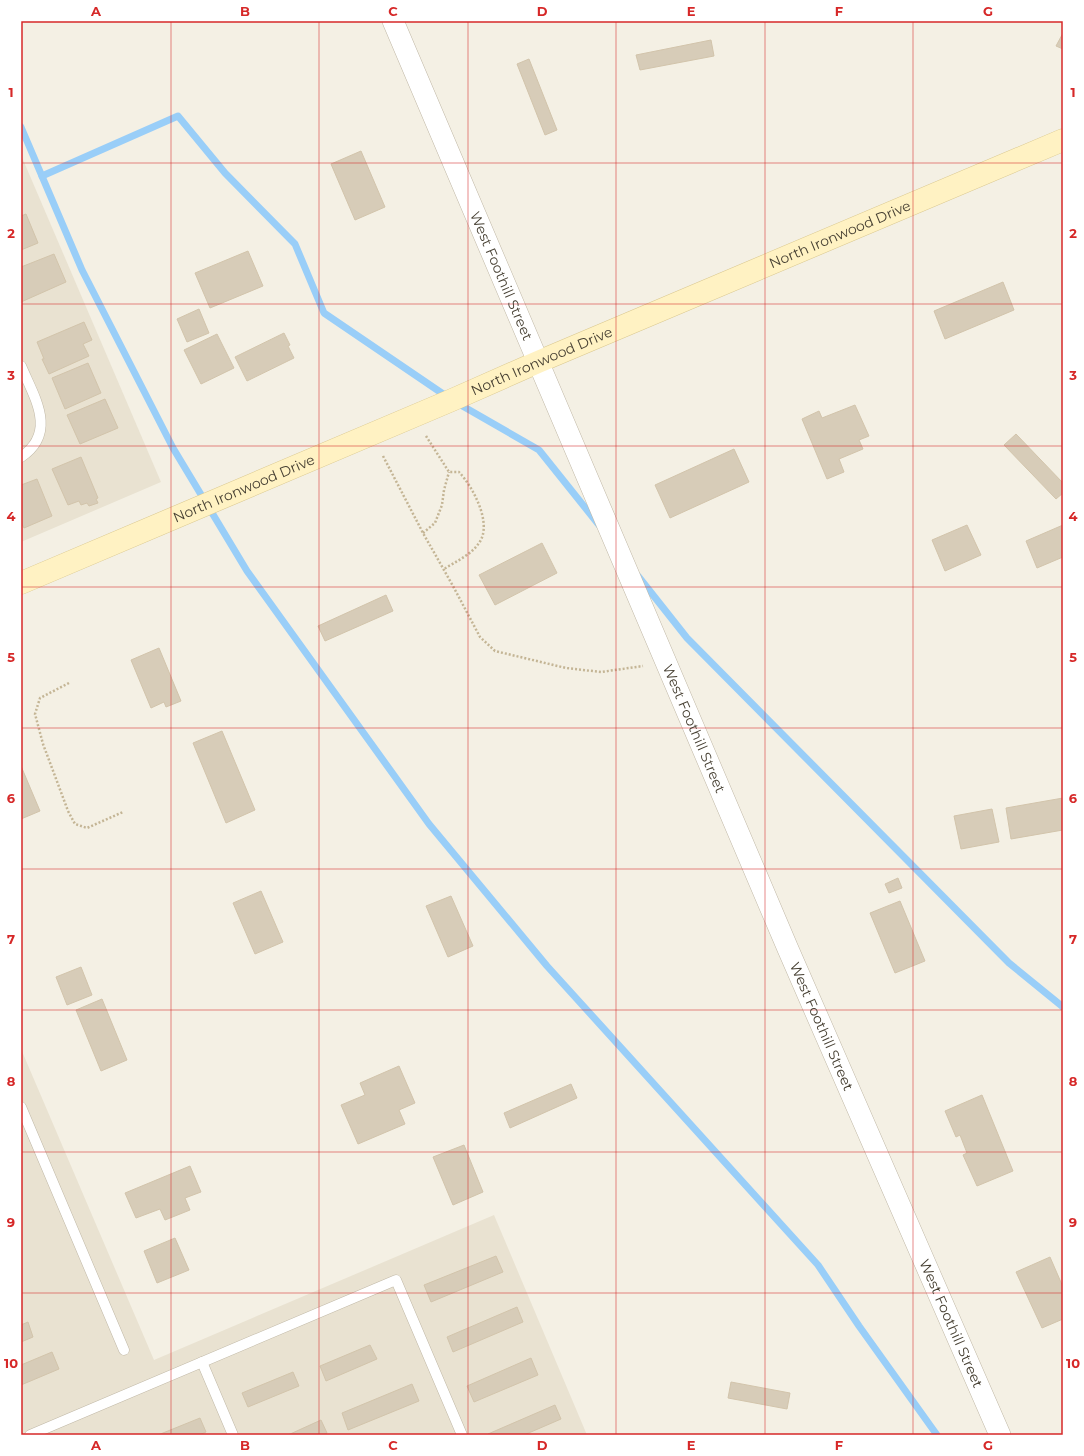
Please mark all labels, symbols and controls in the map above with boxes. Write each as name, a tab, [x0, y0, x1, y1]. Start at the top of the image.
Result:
text: A	[90, 3, 102, 19]
text: B	[240, 3, 250, 19]
text: C	[388, 3, 398, 19]
text: D	[537, 3, 548, 19]
text: E	[687, 3, 696, 19]
text: F	[835, 3, 843, 19]
text: G	[983, 3, 993, 19]
text: 1	[8, 84, 14, 100]
text: 1	[1070, 84, 1076, 100]
street label: North Ironwood Drive	[766, 196, 913, 272]
street label: West Foothill Street	[466, 209, 537, 343]
text: 2	[7, 225, 15, 241]
text: 2	[1069, 225, 1077, 241]
street label: North Ironwood Drive	[468, 323, 615, 399]
text: 3	[6, 367, 15, 383]
text: 3	[1068, 367, 1077, 383]
street label: North Ironwood Drive	[170, 450, 317, 526]
text: 4	[7, 508, 16, 524]
text: 4	[1069, 508, 1078, 524]
text: 5	[7, 649, 15, 665]
text: 5	[1069, 649, 1077, 665]
street label: West Foothill Street	[659, 661, 730, 796]
text: 6	[7, 790, 16, 806]
text: 6	[1069, 790, 1078, 806]
text: 7	[7, 931, 15, 947]
text: 7	[1069, 931, 1077, 947]
street label: West Foothill Street	[786, 959, 858, 1094]
text: 8	[7, 1073, 16, 1089]
text: 8	[1069, 1073, 1078, 1089]
text: 9	[7, 1214, 15, 1230]
text: 9	[1069, 1214, 1077, 1230]
street label: West Foothill Street	[915, 1256, 987, 1391]
text: 10	[4, 1355, 18, 1371]
text: 10	[1066, 1355, 1080, 1371]
text: A	[90, 1437, 102, 1453]
text: B	[240, 1437, 250, 1453]
text: C	[388, 1437, 398, 1453]
text: D	[537, 1437, 548, 1453]
text: E	[687, 1437, 696, 1453]
text: F	[835, 1437, 843, 1453]
text: G	[983, 1437, 993, 1453]

